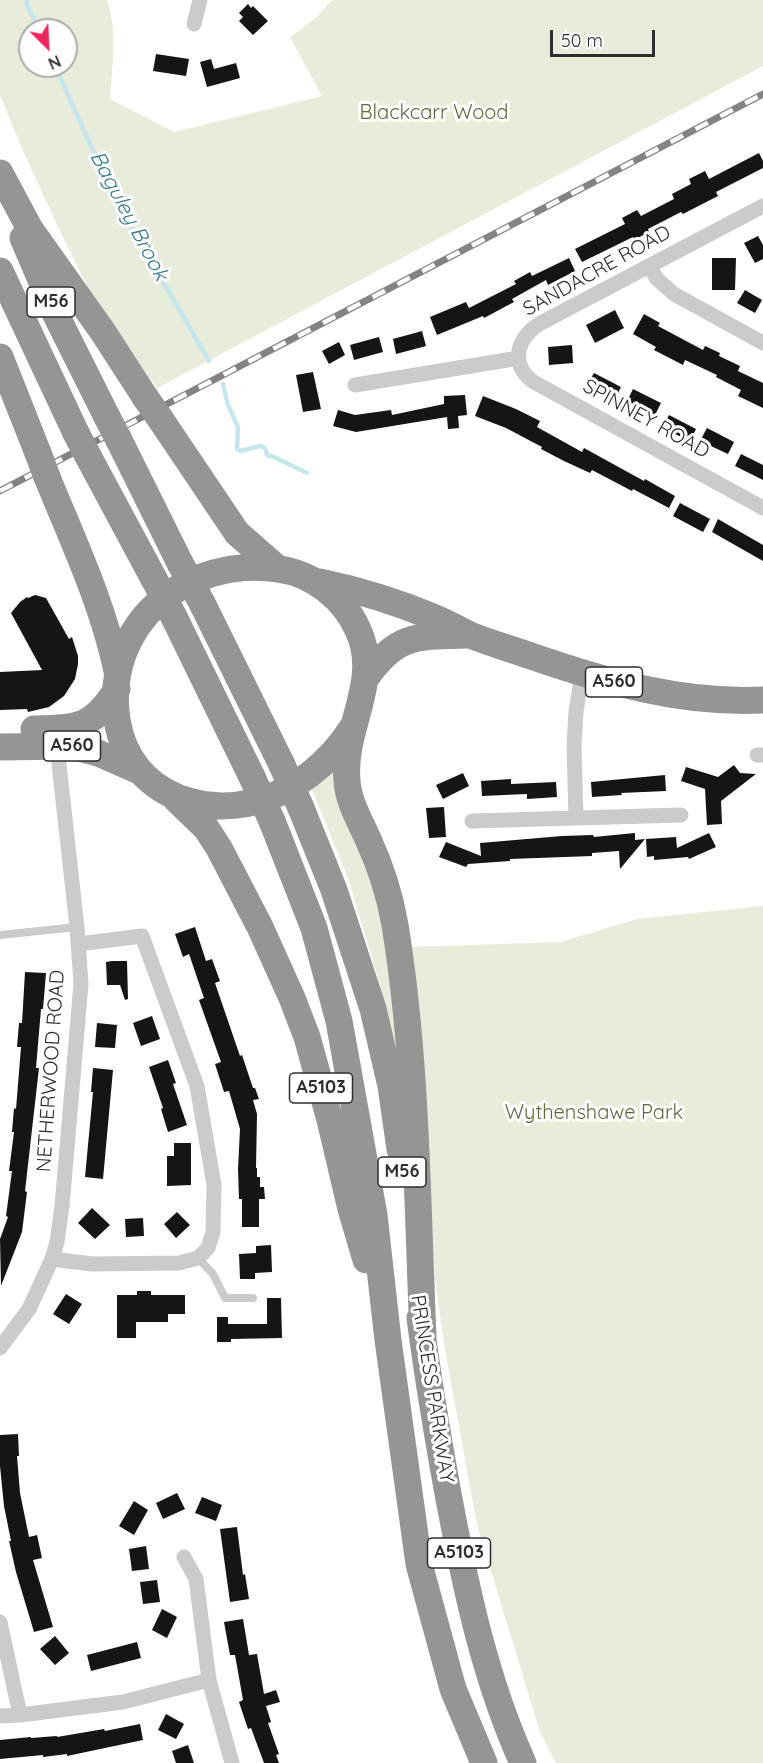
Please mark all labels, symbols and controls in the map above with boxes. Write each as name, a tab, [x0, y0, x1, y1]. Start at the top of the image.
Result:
north arrow	[18, 18, 78, 78]
scale bar	[553, 18, 658, 56]
text: 50 m	[561, 29, 603, 52]
text: N	[45, 51, 64, 74]
park label: Blackcarr Wood	[360, 101, 508, 125]
water label: Baguley Brook	[84, 147, 174, 285]
street label: SANDACRE ROAD	[519, 221, 675, 321]
road number: M56	[27, 287, 75, 317]
street label: SPINNEY ROAD	[579, 374, 713, 464]
road number: A560	[586, 667, 642, 697]
road number: A560	[44, 731, 100, 761]
street label: NETHERWOOD ROAD	[32, 969, 70, 1173]
road number: A5103	[290, 1073, 352, 1103]
park label: Wythenshawe Park	[505, 1101, 683, 1125]
road number: M56	[378, 1157, 426, 1187]
street label: PRINCESS PARKWAY	[405, 1293, 459, 1485]
road number: A5103	[428, 1538, 490, 1568]

